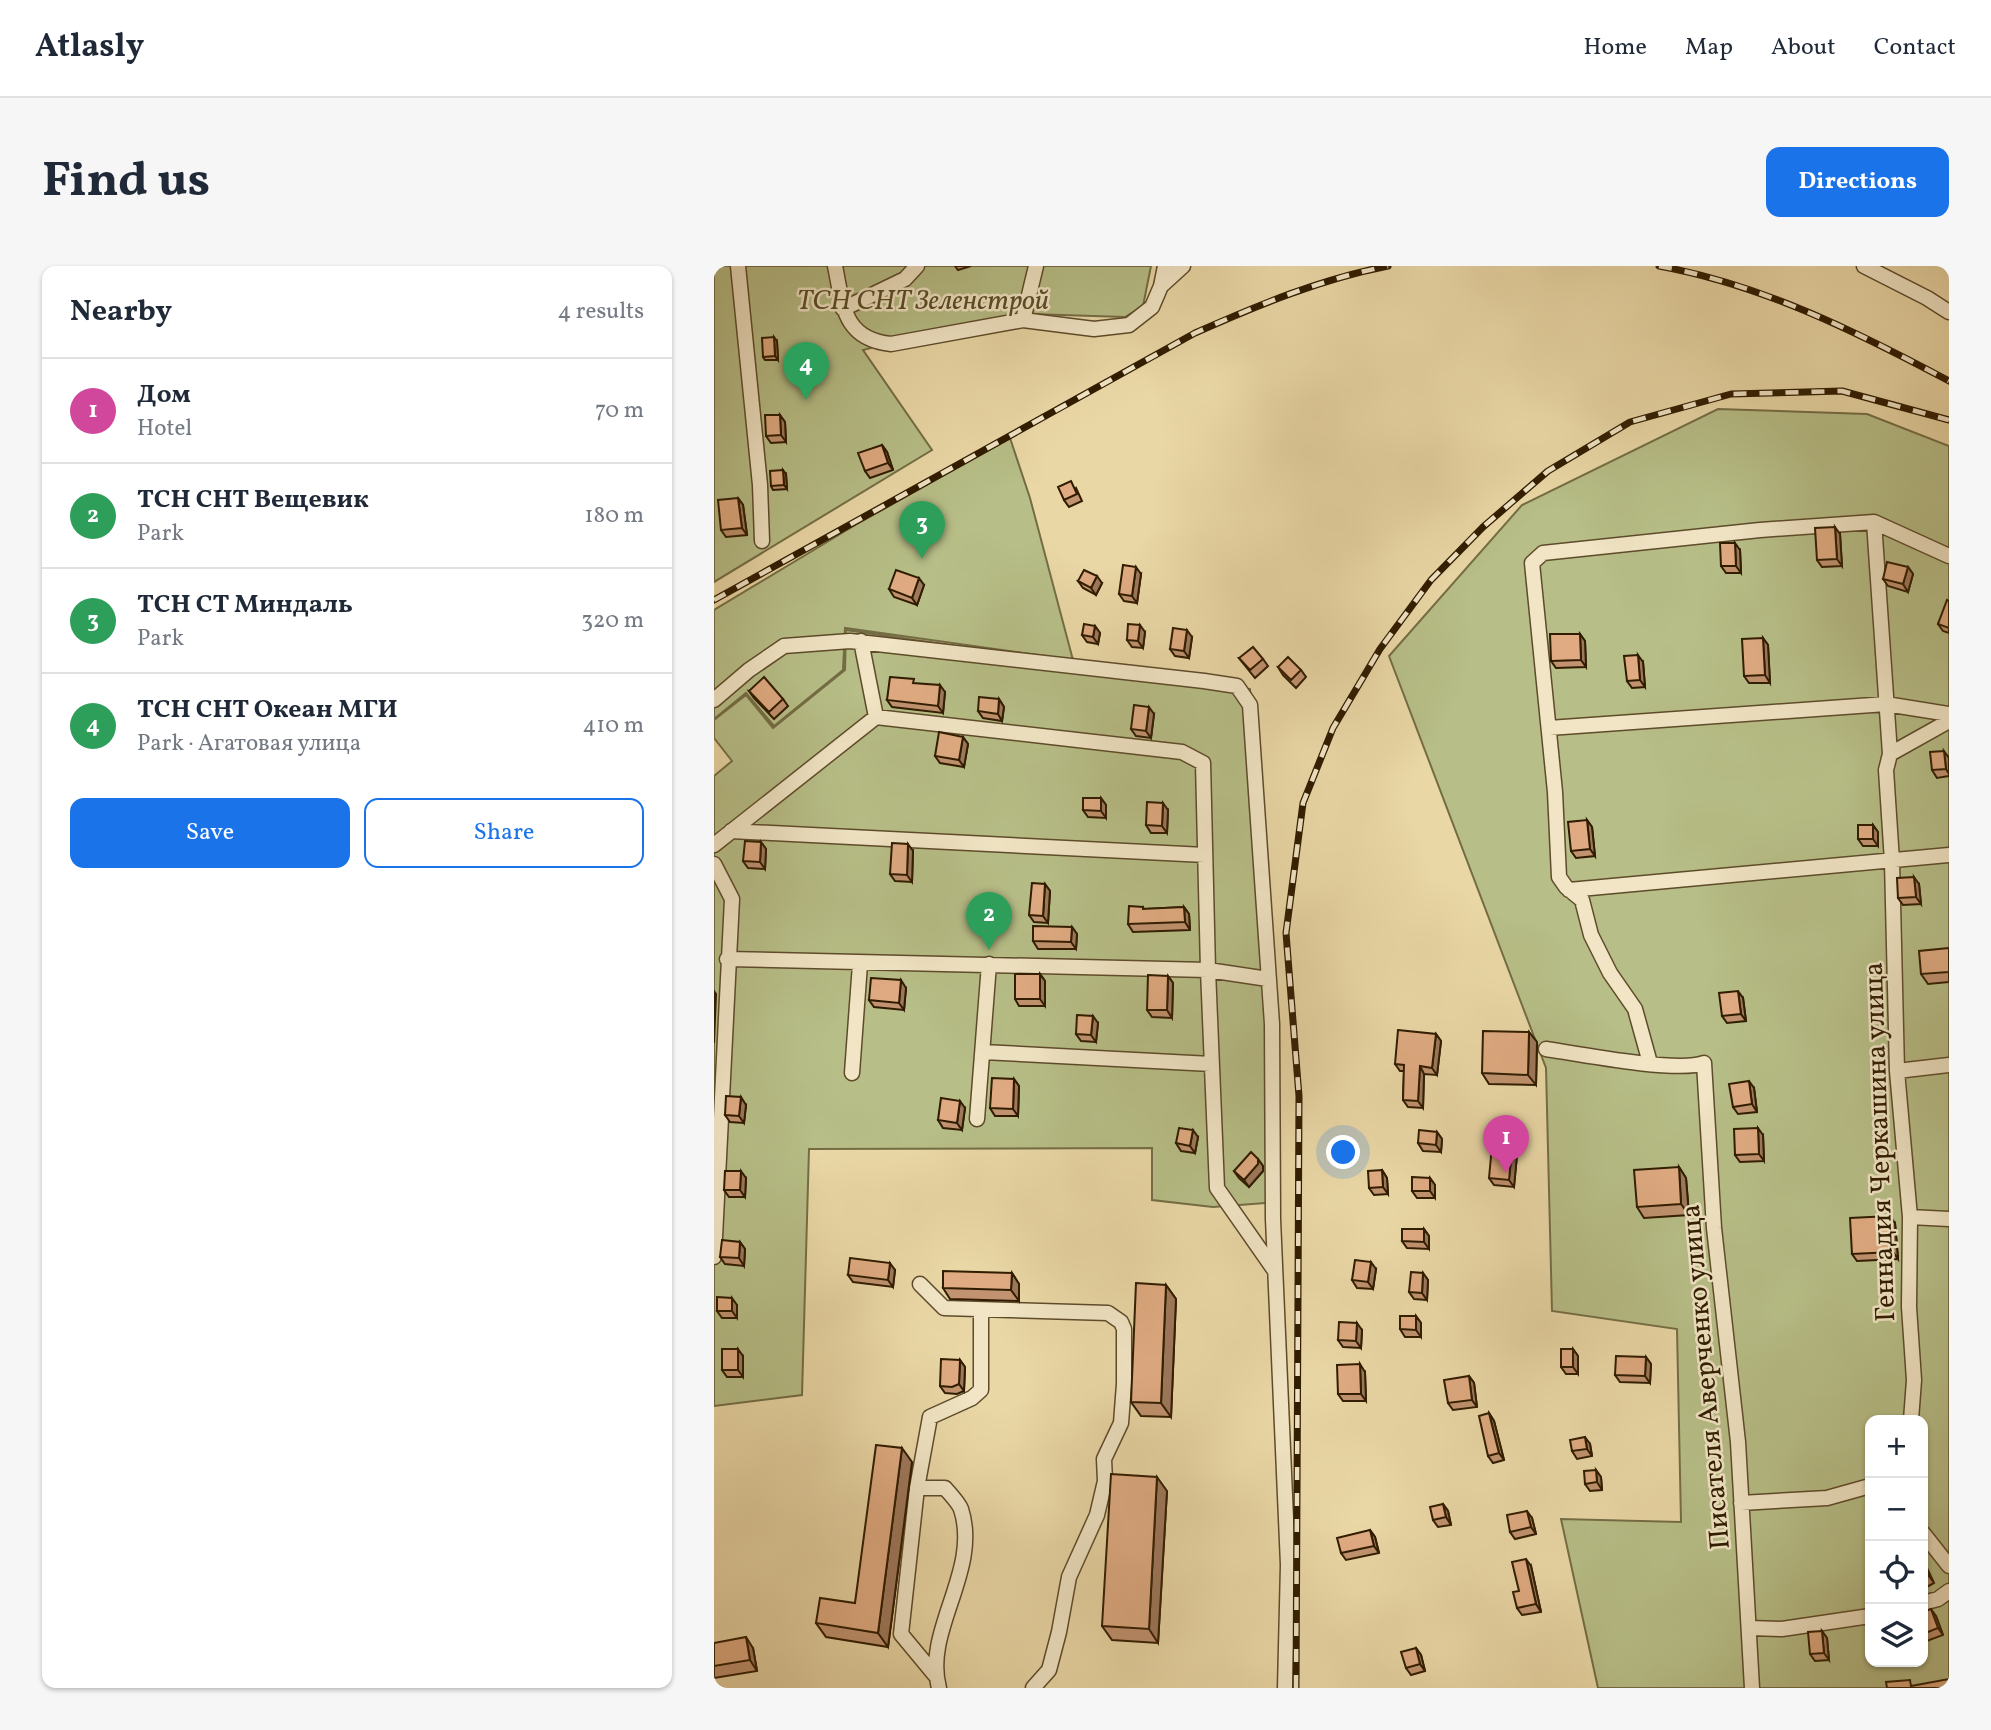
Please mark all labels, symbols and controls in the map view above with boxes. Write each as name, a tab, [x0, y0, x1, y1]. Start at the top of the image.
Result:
text: Atlasly	[35, 25, 144, 71]
text: Home	[1583, 31, 1647, 65]
text: Map	[1685, 31, 1733, 65]
text: About	[1771, 31, 1836, 65]
text: Contact	[1874, 31, 1956, 65]
button: Directions	[1766, 147, 1949, 217]
text: Find us	[42, 148, 210, 217]
park label: ТСН СНТ Зеленстрой	[797, 282, 1049, 321]
text: Nearby	[70, 291, 172, 333]
text: 4 results	[558, 296, 644, 328]
pin: 4	[783, 342, 829, 400]
text: Дом	[137, 377, 191, 413]
text: 1	[88, 395, 98, 427]
text: 70 m	[595, 395, 644, 427]
text: Hotel	[137, 413, 192, 445]
text: ТСН СНТ Вещевик	[137, 482, 369, 518]
text: 2	[87, 500, 99, 532]
text: 180 m	[585, 500, 644, 532]
pin: 3	[899, 501, 945, 559]
text: Park	[137, 518, 184, 550]
text: ТСН СТ Миндаль	[137, 587, 353, 623]
text: 3	[87, 605, 99, 637]
text: 320 m	[581, 605, 644, 637]
text: Park	[137, 623, 184, 655]
text: ТСН СНТ Океан МГИ	[137, 692, 398, 728]
text: 4	[86, 710, 100, 742]
text: 410 m	[583, 710, 644, 742]
text: Park · Агатовая улица	[137, 728, 361, 760]
button: Save	[70, 798, 350, 868]
button: Share	[364, 798, 644, 868]
pin: 2	[966, 892, 1012, 950]
street label: Геннадия Черкашина улица	[1855, 961, 1906, 1322]
pin: 1	[1483, 1115, 1529, 1173]
your location	[1326, 1135, 1360, 1169]
street label: Писателя Аверченко улица	[1672, 1202, 1741, 1551]
map controls	[1865, 1415, 1928, 1667]
button: +	[1865, 1415, 1928, 1478]
button: −	[1865, 1478, 1928, 1541]
button: locate	[1865, 1541, 1928, 1604]
button: layers	[1865, 1604, 1928, 1667]

